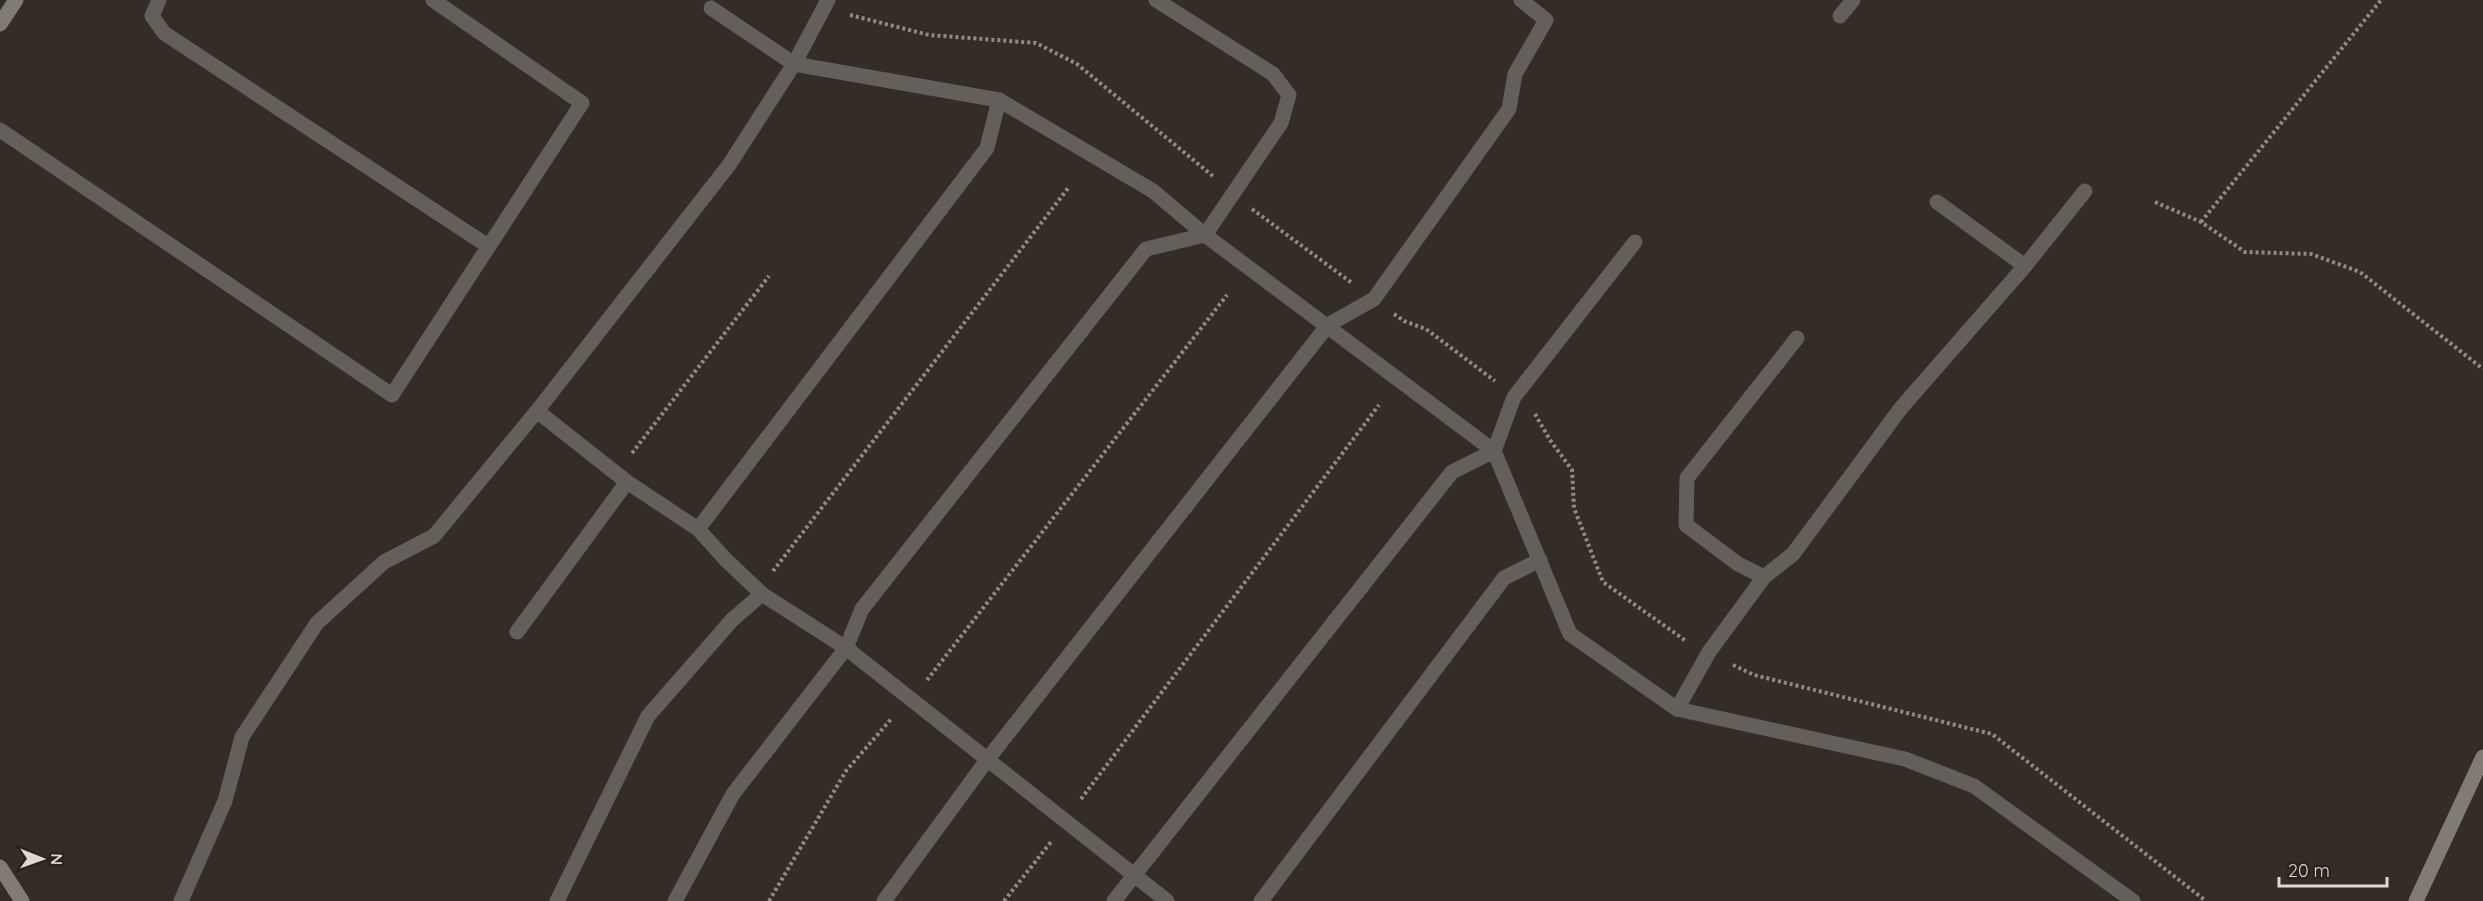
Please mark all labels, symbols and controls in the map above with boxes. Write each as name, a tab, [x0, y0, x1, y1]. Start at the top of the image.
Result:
north arrow	[12, 829, 72, 889]
scale bar	[2279, 850, 2387, 888]
text: N	[47, 853, 67, 865]
text: 20 m	[2288, 859, 2330, 882]

